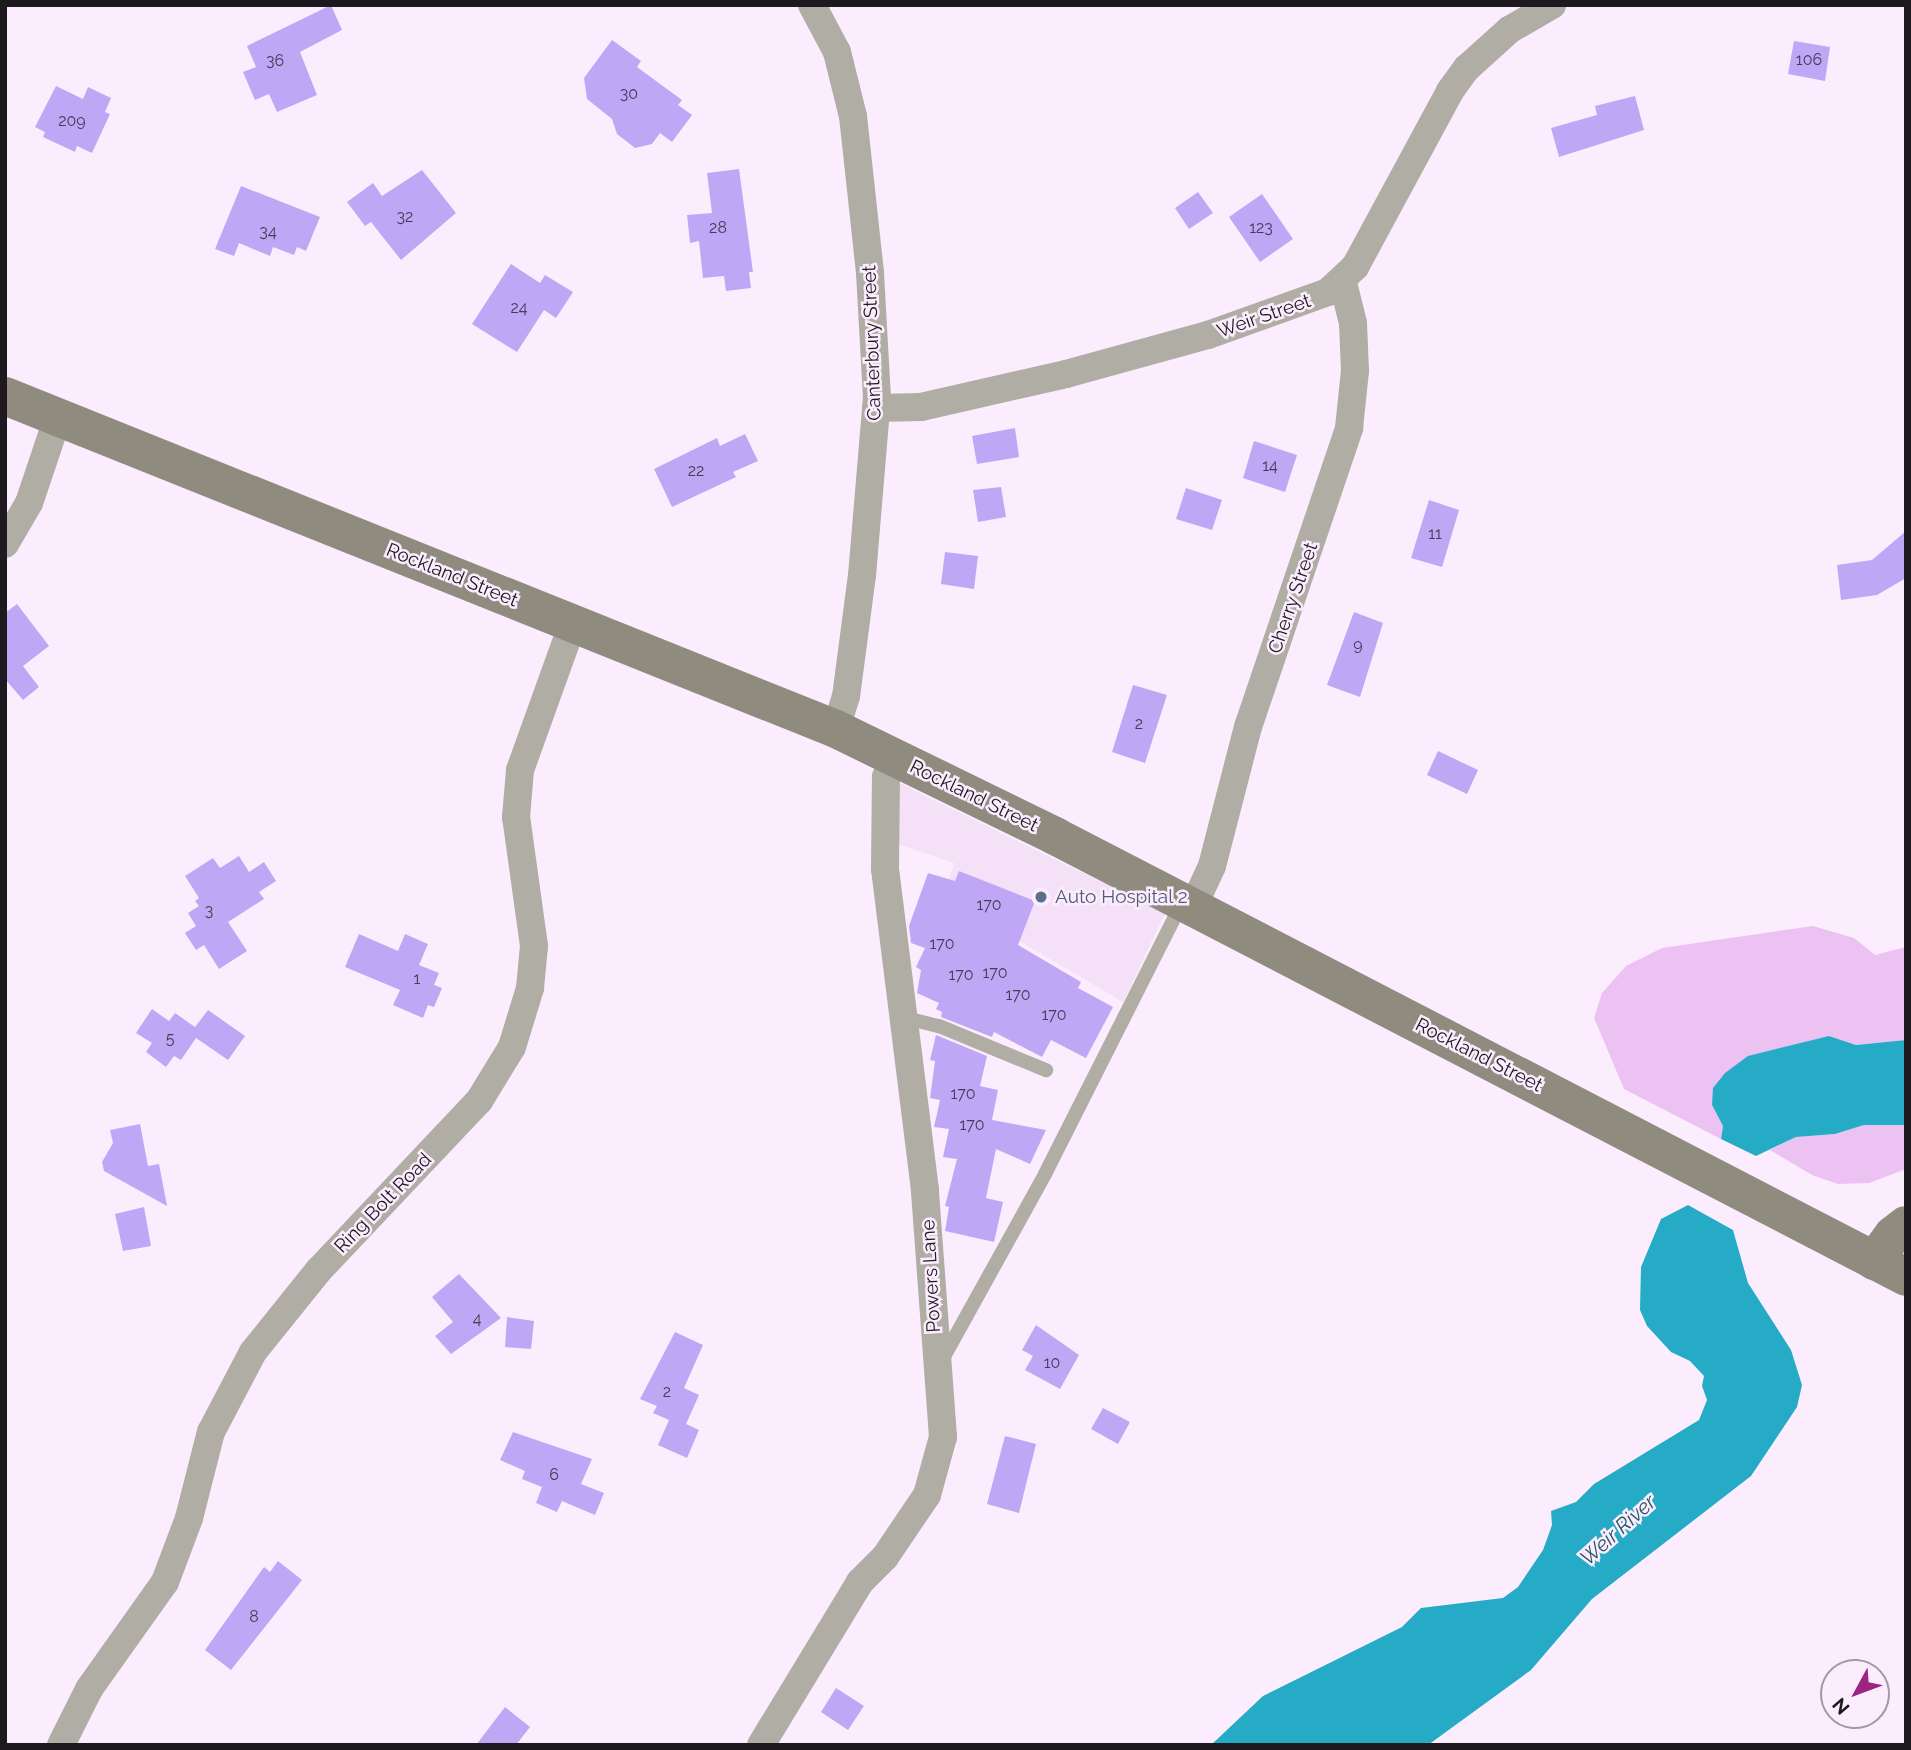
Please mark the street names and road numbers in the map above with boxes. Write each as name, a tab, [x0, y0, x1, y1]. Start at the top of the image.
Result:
street label: Canterbury Street	[858, 265, 886, 421]
street label: Weir Street	[1214, 289, 1314, 343]
street label: Rockland Street	[383, 538, 521, 612]
street label: Cherry Street	[1263, 539, 1323, 657]
street label: Rockland Street	[906, 755, 1042, 837]
street label: Rockland Street	[1412, 1013, 1546, 1097]
street label: Ring Bolt Road	[330, 1148, 436, 1258]
street label: Powers Lane	[917, 1219, 945, 1333]

